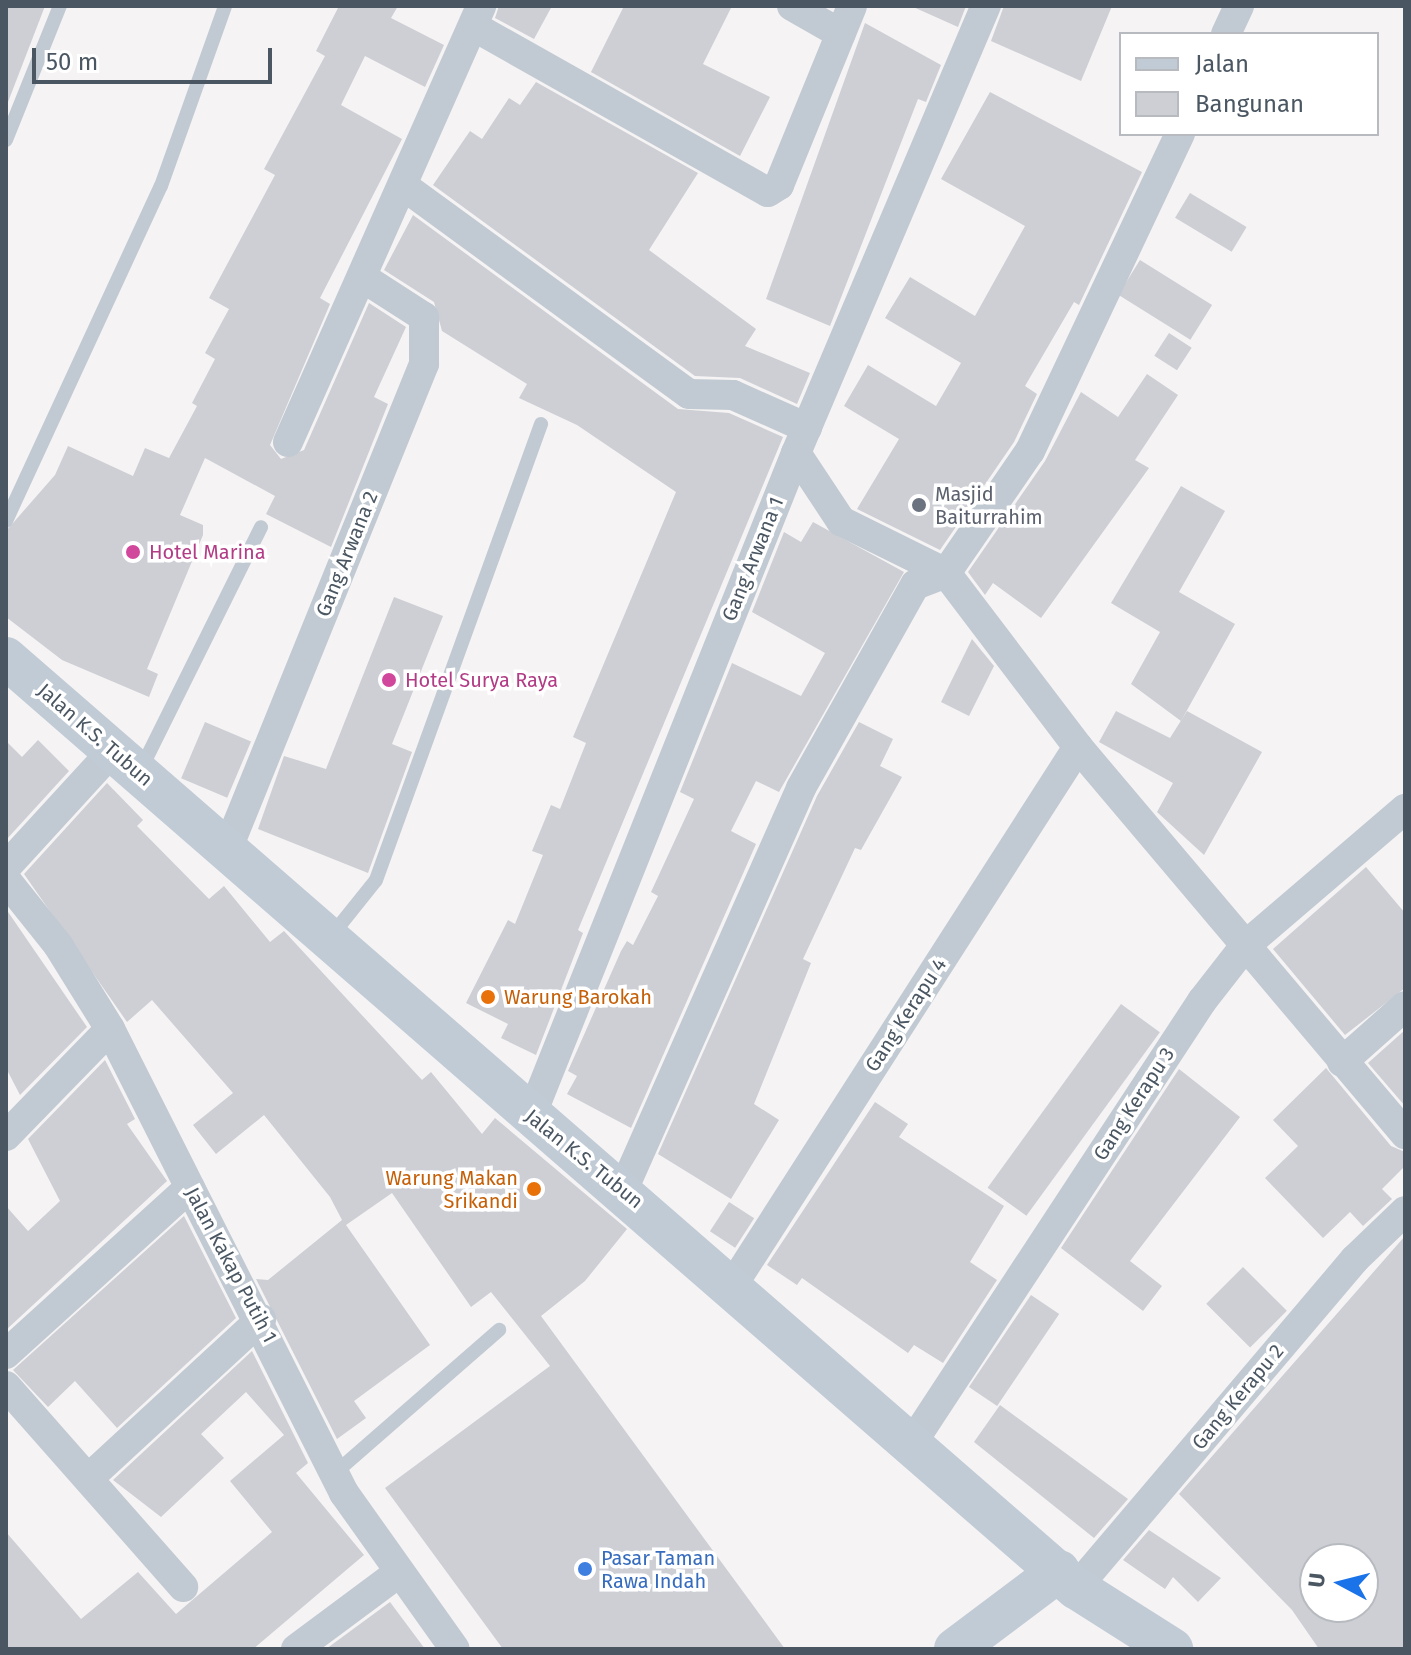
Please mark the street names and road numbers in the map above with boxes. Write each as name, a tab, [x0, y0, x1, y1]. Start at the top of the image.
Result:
street label: Gang Arwana 2	[311, 488, 383, 620]
street label: Gang Arwana 1	[717, 493, 789, 625]
street label: Jalan K.S. Tubun	[33, 679, 157, 791]
street label: Gang Kerapu 4	[860, 954, 952, 1076]
street label: Gang Kerapu 3	[1089, 1043, 1179, 1165]
street label: Jalan K.S. Tubun	[520, 1104, 648, 1214]
street label: Jalan Kakap Putih 1	[180, 1183, 282, 1347]
street label: Gang Kerapu 2	[1187, 1340, 1289, 1454]

